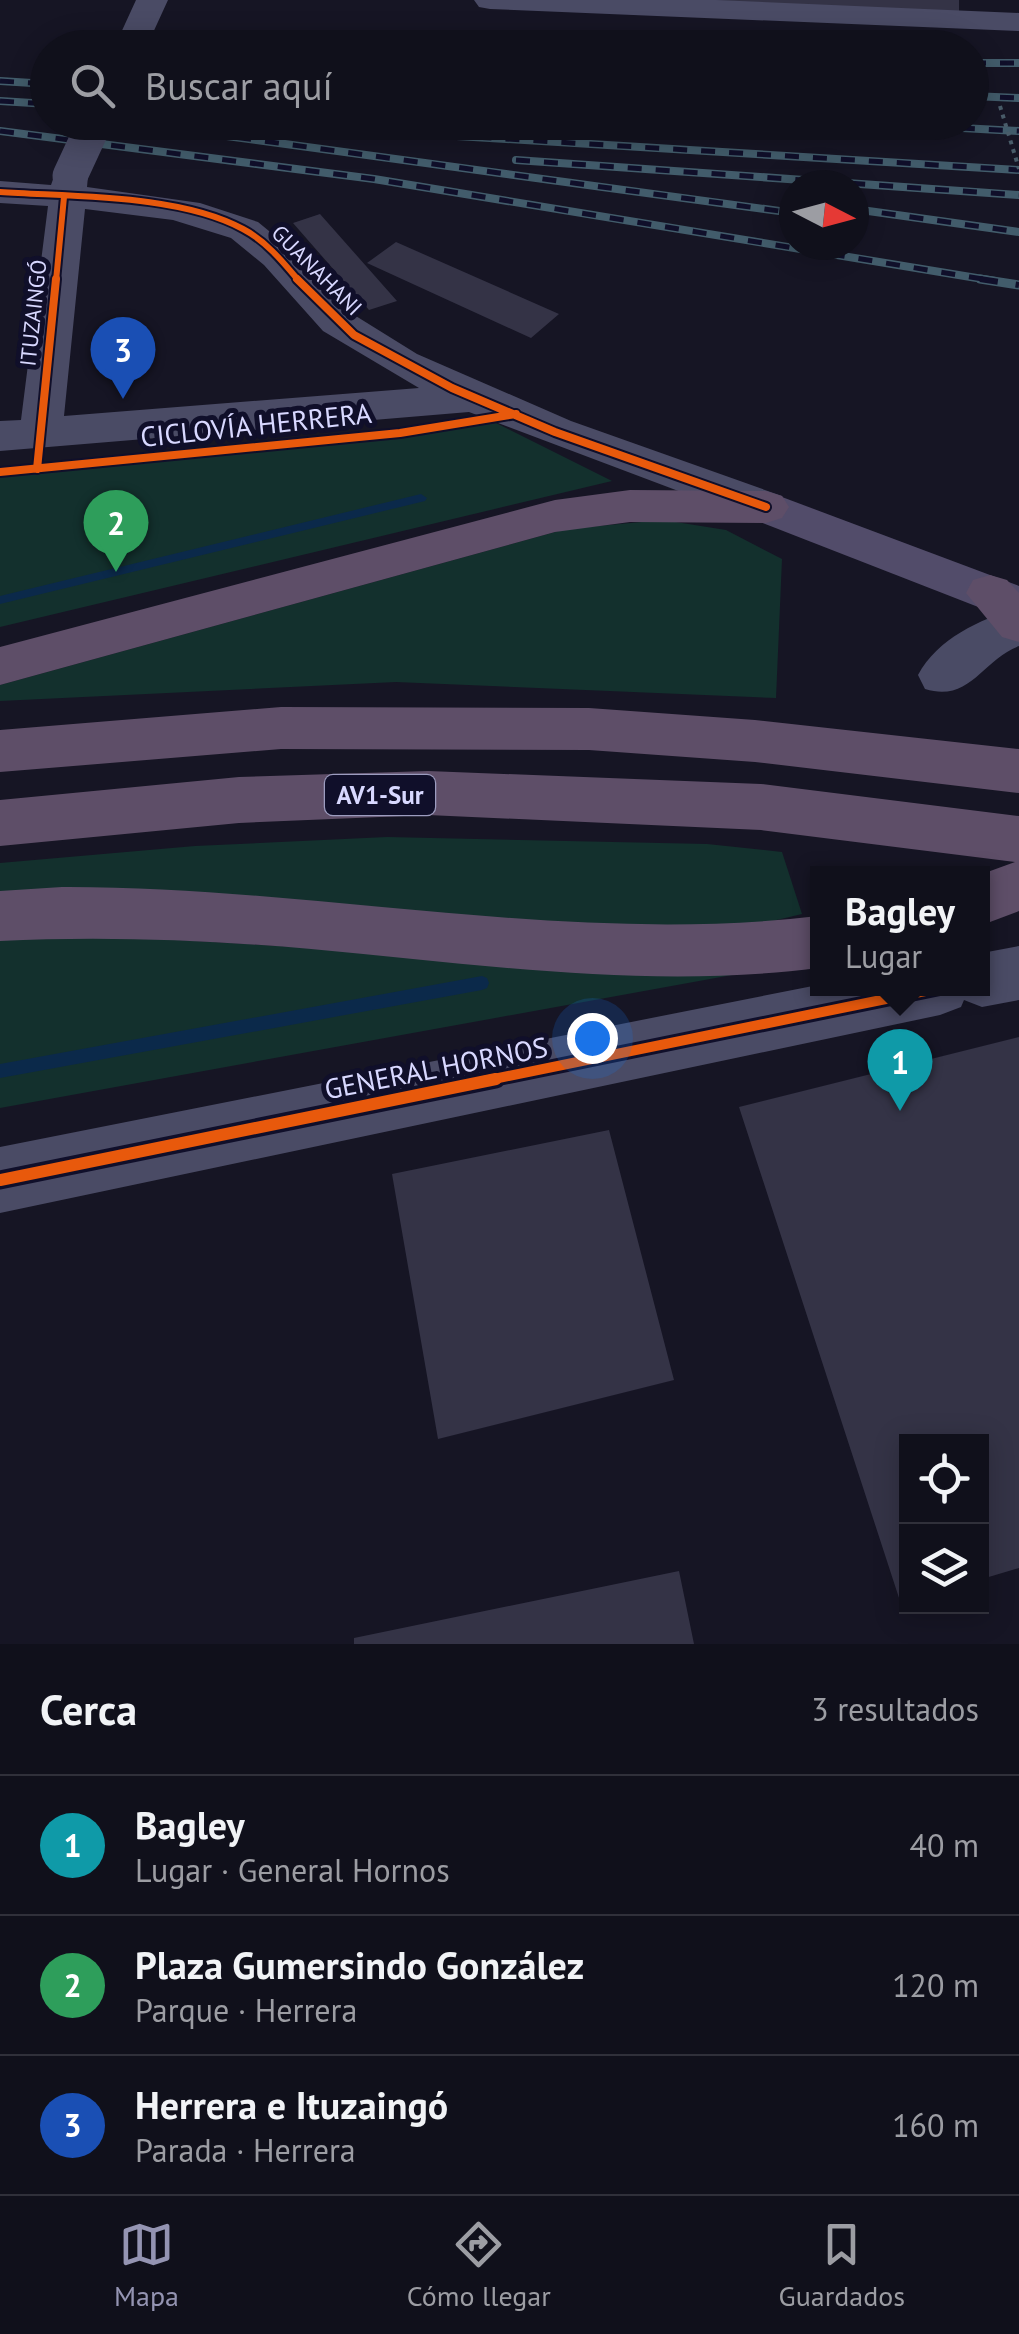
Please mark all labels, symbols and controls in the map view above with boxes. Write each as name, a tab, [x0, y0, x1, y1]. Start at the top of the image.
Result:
search box	[30, 30, 989, 140]
icon: search	[65, 58, 120, 113]
text: Buscar aquí	[145, 61, 333, 110]
north arrow	[779, 170, 869, 260]
street label: GUANAHANI	[266, 219, 368, 321]
street label: ITUZAINGÓ	[13, 258, 53, 368]
pin: 3	[90, 316, 156, 399]
street label: CICLOVÍA HERRERA	[138, 394, 374, 455]
pin: 2	[84, 490, 148, 572]
road number: AV1-Sur	[325, 775, 435, 815]
popup	[810, 866, 990, 996]
text: Bagley	[845, 886, 955, 935]
text: Lugar	[845, 935, 922, 977]
your location	[567, 1013, 618, 1064]
street label: GENERAL HORNOS	[321, 1028, 551, 1107]
pin: 1	[868, 1028, 932, 1111]
map controls	[899, 1434, 989, 1614]
button: locate	[899, 1434, 989, 1524]
button: layers	[899, 1524, 989, 1614]
text: Cerca	[40, 1682, 137, 1737]
text: 3 resultados	[811, 1688, 979, 1730]
text: Bagley	[135, 1800, 245, 1849]
text: 1	[63, 1824, 82, 1866]
text: 40 m	[910, 1824, 979, 1866]
text: Lugar · General Hornos	[135, 1849, 450, 1891]
text: Plaza Gumersindo González	[135, 1940, 584, 1989]
text: 2	[63, 1964, 82, 2006]
text: 120 m	[892, 1964, 979, 2006]
text: Parque · Herrera	[135, 1989, 357, 2031]
text: Herrera e Ituzaingó	[135, 2080, 448, 2129]
text: 3	[63, 2104, 82, 2146]
text: 160 m	[892, 2104, 979, 2146]
text: Parada · Herrera	[135, 2129, 356, 2171]
tab: Mapa	[114, 2217, 179, 2314]
tab: Cómo llegar	[407, 2217, 551, 2314]
tab: Guardados	[779, 2217, 905, 2314]

